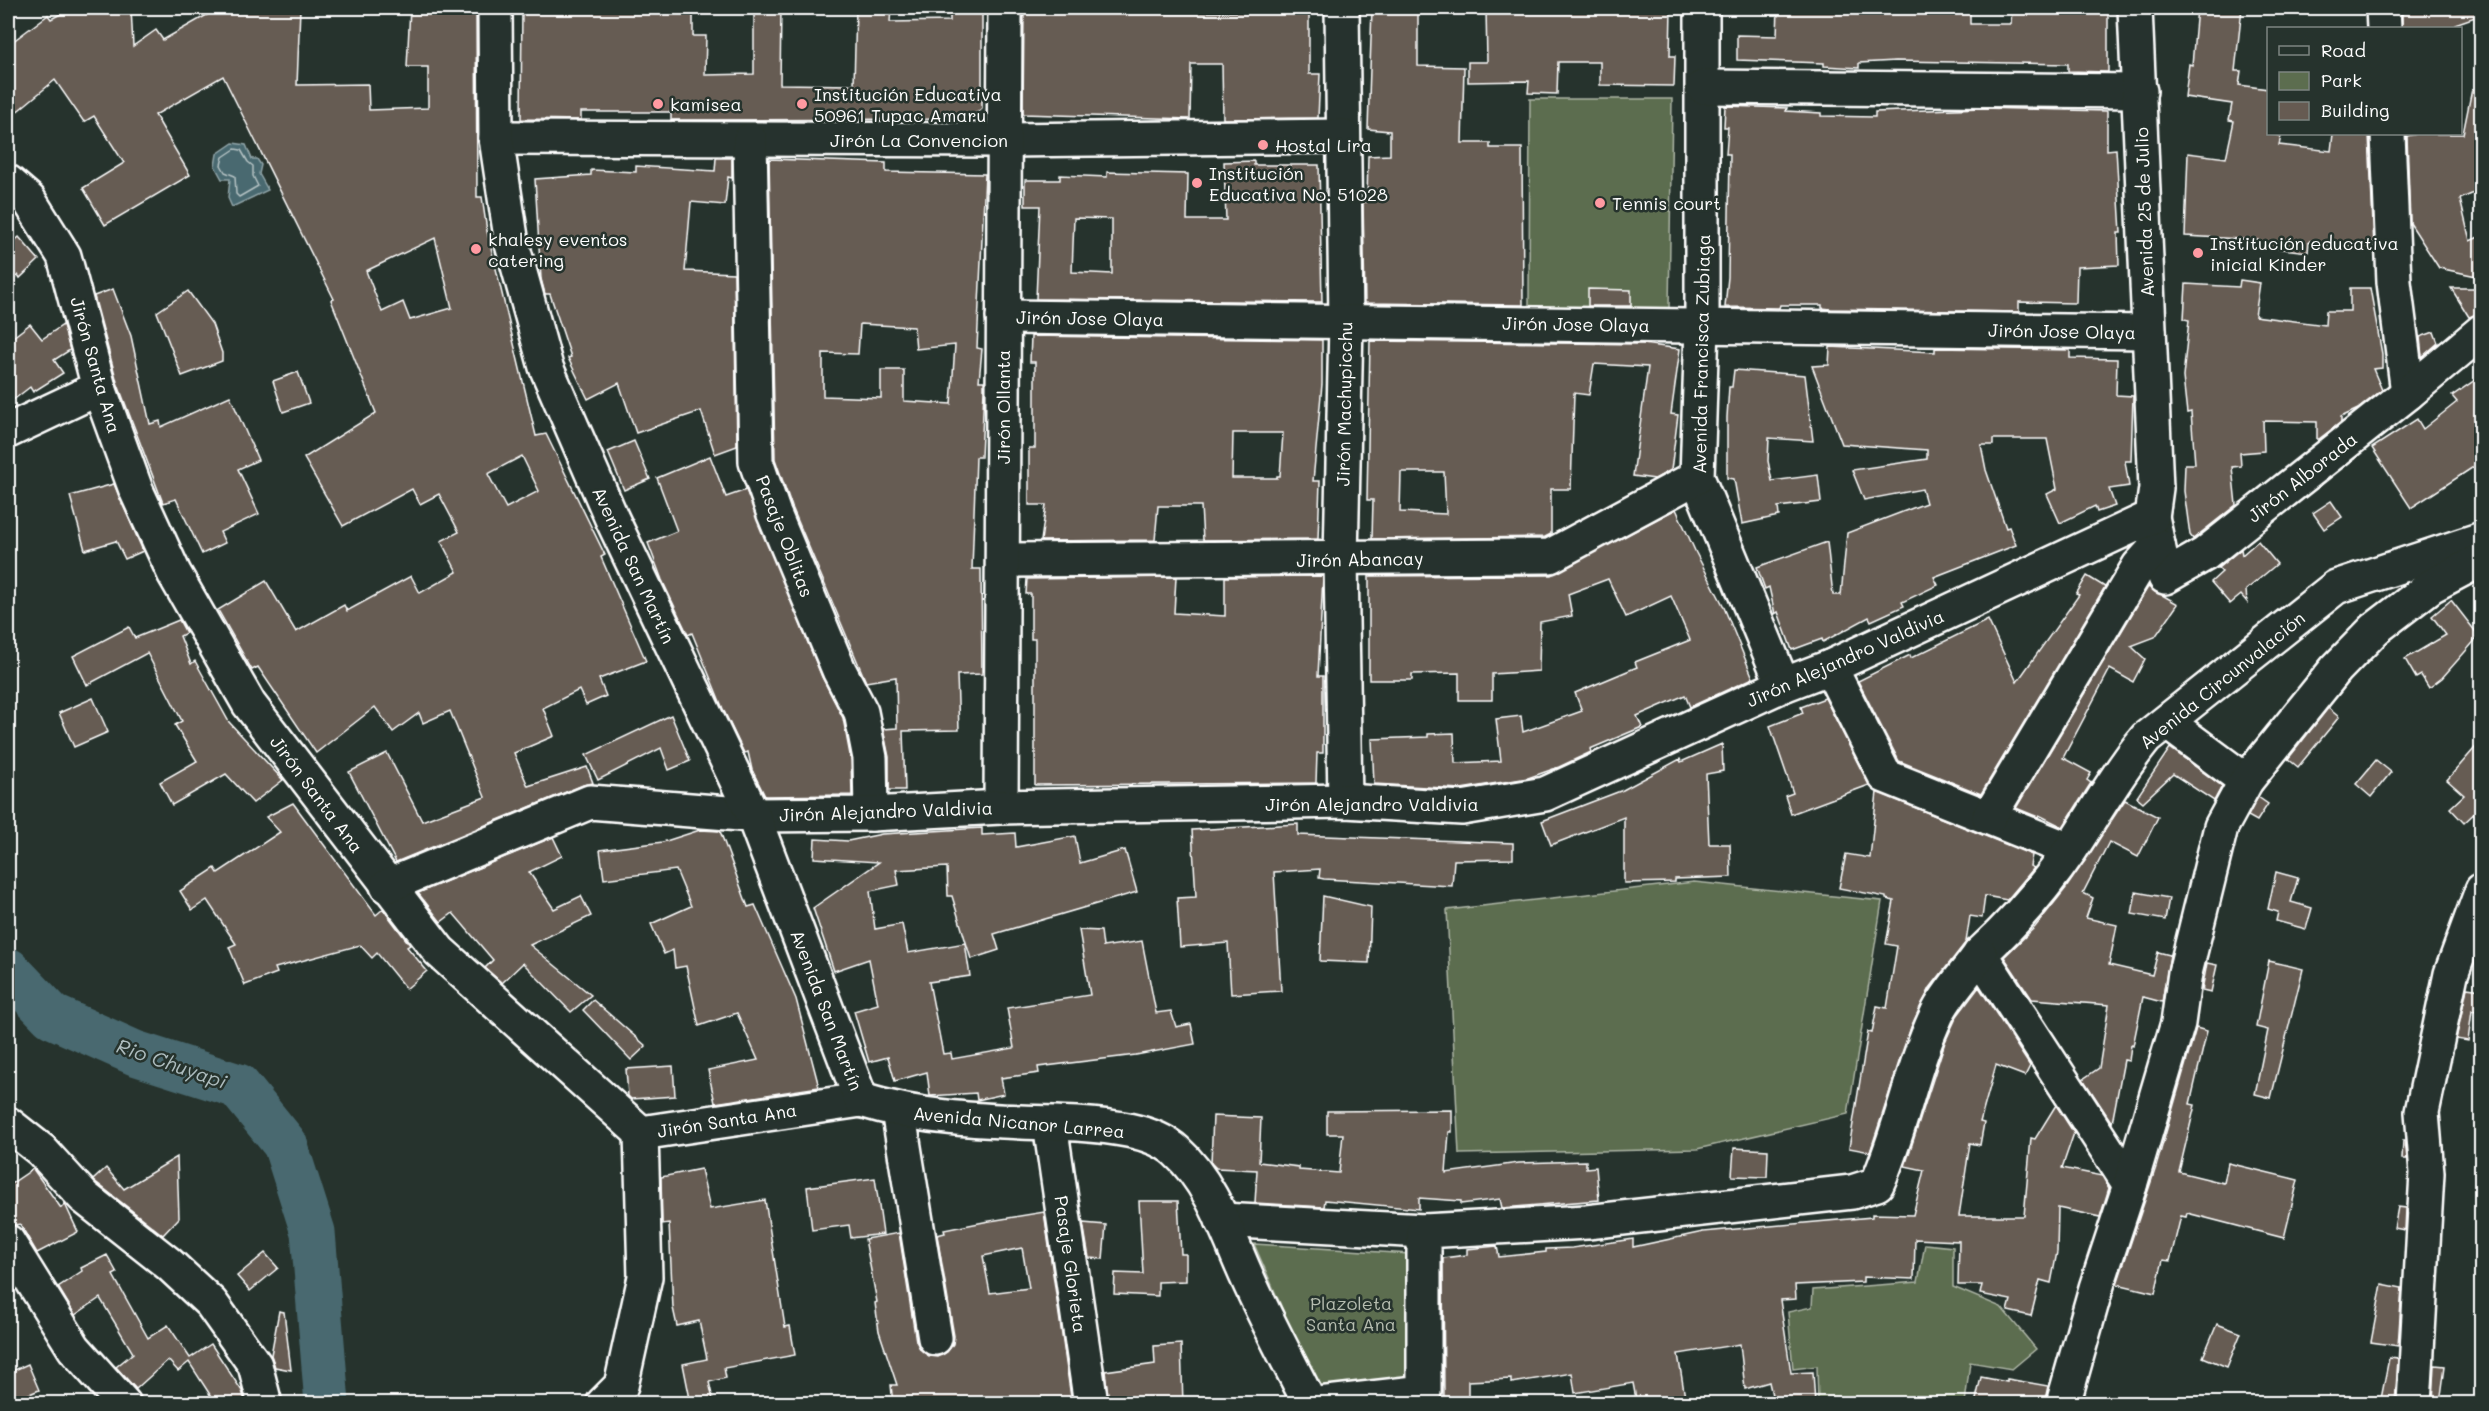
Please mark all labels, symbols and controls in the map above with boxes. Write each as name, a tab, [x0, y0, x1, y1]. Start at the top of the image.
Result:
legend	[2267, 27, 2462, 135]
text: Road	[2321, 38, 2366, 62]
text: Park	[2321, 68, 2362, 92]
place label: Institución Educativa 50961 Tupac Amaru	[814, 82, 1002, 127]
place label: kamisea	[670, 92, 742, 116]
marker: kamisea	[651, 97, 665, 111]
marker: Institución Educativa 50961 Tupac Amaru	[795, 97, 809, 111]
text: Building	[2321, 98, 2389, 122]
street label: Avenida 25 de Julio	[2129, 126, 2159, 297]
street label: Jirón La Convencion	[830, 128, 1008, 152]
place label: Hostal Lira	[1275, 133, 1372, 157]
marker: Hostal Lira	[1256, 138, 1270, 152]
place label: Institución Educativa No. 51028	[1209, 161, 1388, 206]
marker: Institución Educativa No. 51028	[1190, 176, 1204, 190]
place label: Tennis court	[1612, 191, 1721, 215]
marker: Tennis court	[1593, 196, 1607, 210]
place label: khalesy eventos catering	[488, 227, 628, 272]
place label: Institución educativa inicial Kinder	[2210, 231, 2399, 276]
street label: Avenida Francisca Zubiaga	[1687, 234, 1715, 474]
marker: khalesy eventos catering	[469, 242, 483, 256]
marker: Institución educativa inicial Kinder	[2191, 246, 2205, 260]
street label: Jirón Santa Ana	[65, 294, 127, 436]
street label: Jirón Jose Olaya	[1016, 305, 1164, 331]
street label: Jirón Jose Olaya	[1502, 311, 1650, 337]
street label: Jirón Jose Olaya	[1988, 318, 2136, 344]
street label: Jirón Machupicchu	[1331, 321, 1357, 487]
street label: Jirón Ollanta	[991, 350, 1015, 464]
street label: Jirón Alborada	[2242, 427, 2362, 527]
street label: Pasaje Oblitas	[751, 472, 819, 600]
street label: Avenida San Martín	[587, 483, 681, 647]
street label: Jirón Abancay	[1296, 546, 1424, 572]
street label: Jirón Alejandro Valdivia	[1743, 604, 1947, 712]
street label: Avenida Circunvalación	[2134, 606, 2310, 754]
street label: Jirón Santa Ana	[265, 731, 369, 857]
street label: Jirón Alejandro Valdivia	[1265, 792, 1479, 816]
street label: Jirón Alejandro Valdivia	[779, 795, 993, 827]
street label: Avenida San Martín	[785, 926, 869, 1094]
water label: Rio Chuyapi	[113, 1032, 231, 1094]
street label: Jirón Santa Ana	[656, 1097, 798, 1143]
street label: Avenida Nicanor Larrea	[912, 1101, 1126, 1143]
street label: Pasaje Glorieta	[1049, 1194, 1093, 1334]
park label: Plazoleta Santa Ana	[1306, 1291, 1396, 1336]

